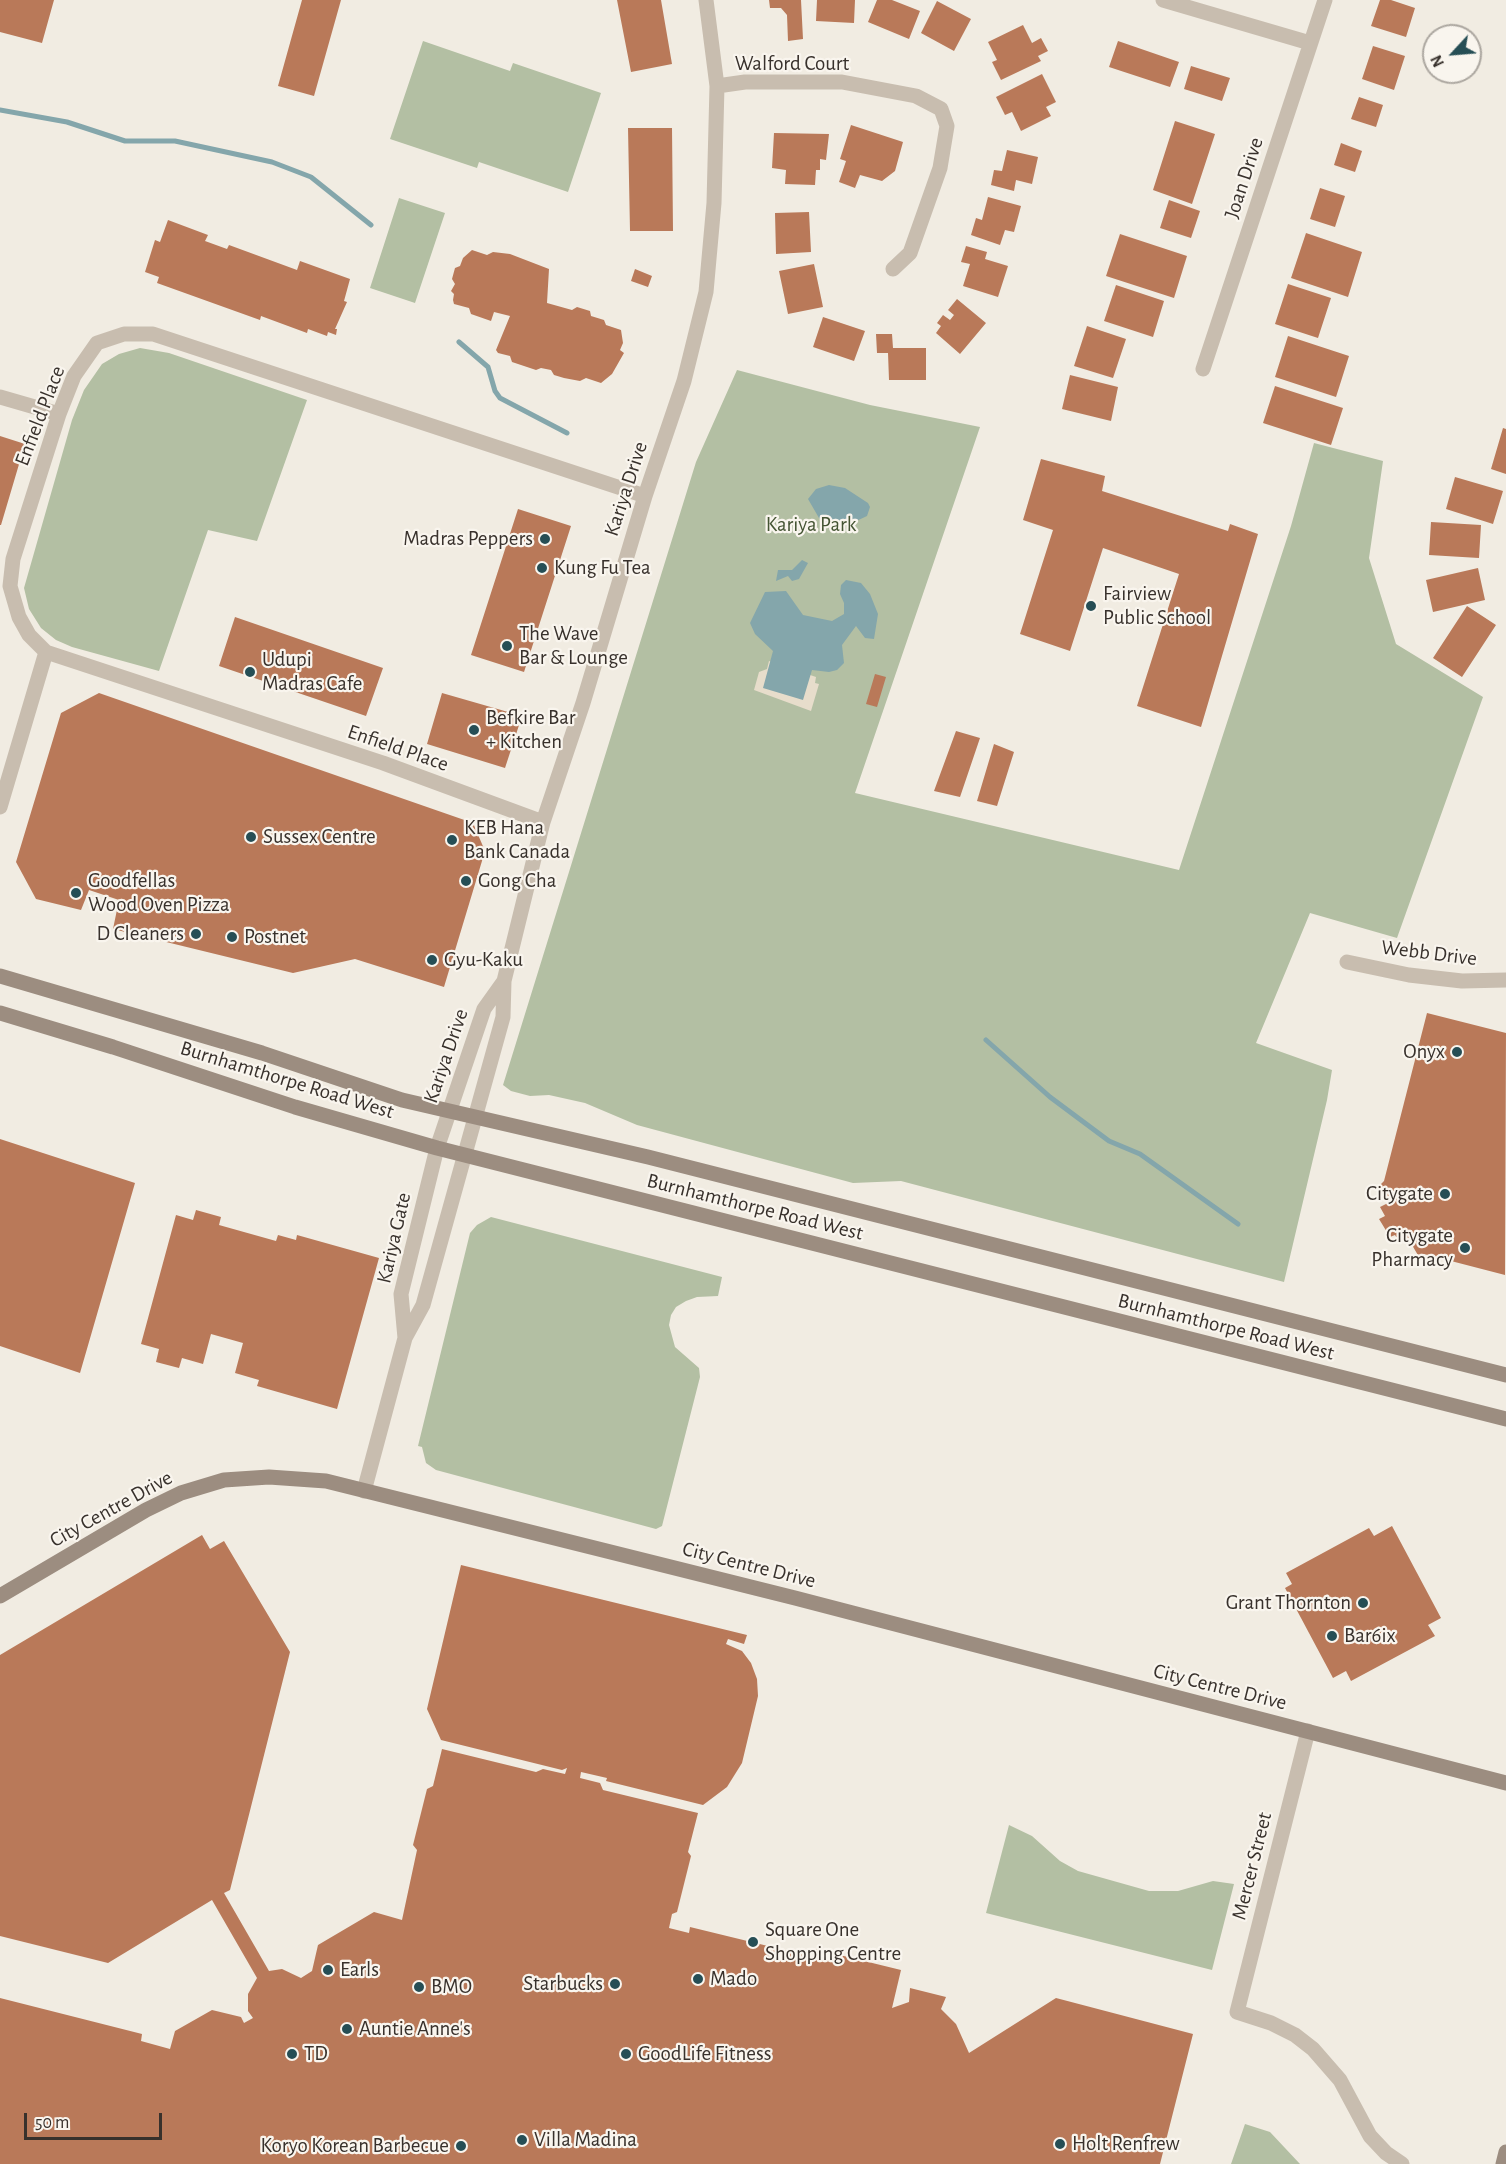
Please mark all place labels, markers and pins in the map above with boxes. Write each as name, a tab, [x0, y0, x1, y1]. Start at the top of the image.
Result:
place label: Madras Peppers	[403, 526, 533, 552]
marker: Madras Peppers	[538, 532, 552, 546]
place label: Kung Fu Tea	[554, 555, 651, 581]
marker: Kung Fu Tea	[535, 561, 549, 575]
place label: Fairview Public School	[1103, 581, 1211, 631]
marker: Fairview Public School	[1084, 599, 1098, 613]
place label: The Wave Bar & Lounge	[519, 621, 628, 671]
marker: The Wave Bar & Lounge	[500, 639, 514, 653]
place label: Udupi Madras Cafe	[262, 647, 363, 697]
marker: Udupi Madras Cafe	[243, 665, 257, 679]
place label: Befkire Bar + Kitchen	[486, 705, 576, 755]
marker: Befkire Bar + Kitchen	[467, 723, 481, 737]
place label: KEB Hana Bank Canada	[464, 815, 570, 865]
place label: Sussex Centre	[263, 824, 376, 850]
marker: Sussex Centre	[244, 830, 258, 844]
marker: KEB Hana Bank Canada	[445, 833, 459, 847]
place label: Goodfellas Wood Oven Pizza	[88, 868, 230, 918]
place label: Gong Cha	[478, 868, 556, 894]
marker: Gong Cha	[459, 874, 473, 888]
marker: Goodfellas Wood Oven Pizza	[69, 886, 83, 900]
place label: D Cleaners	[97, 921, 184, 947]
place label: Postnet	[244, 924, 306, 950]
marker: D Cleaners	[189, 927, 203, 941]
marker: Postnet	[225, 930, 239, 944]
place label: Gyu-Kaku	[444, 947, 523, 973]
marker: Gyu-Kaku	[425, 953, 439, 967]
place label: Onyx	[1403, 1039, 1445, 1065]
marker: Onyx	[1450, 1045, 1464, 1059]
place label: Citygate	[1366, 1181, 1433, 1207]
marker: Citygate	[1438, 1187, 1452, 1201]
place label: Citygate Pharmacy	[1371, 1223, 1453, 1273]
marker: Citygate Pharmacy	[1458, 1241, 1472, 1255]
place label: Grant Thornton	[1226, 1590, 1351, 1616]
marker: Grant Thornton	[1356, 1596, 1370, 1610]
place label: Bar6ix	[1344, 1623, 1396, 1649]
marker: Bar6ix	[1325, 1629, 1339, 1643]
place label: Square One Shopping Centre	[765, 1917, 901, 1967]
marker: Square One Shopping Centre	[746, 1935, 760, 1949]
place label: Earls	[340, 1957, 379, 1983]
marker: Earls	[321, 1963, 335, 1977]
place label: Mado	[710, 1966, 757, 1992]
place label: Starbucks	[523, 1971, 603, 1997]
marker: Mado	[691, 1972, 705, 1986]
place label: BMO	[431, 1974, 472, 2000]
marker: Starbucks	[608, 1977, 622, 1991]
marker: BMO	[412, 1980, 426, 1994]
place label: Auntie Anne's	[359, 2016, 471, 2042]
marker: Auntie Anne's	[340, 2022, 354, 2036]
place label: TD	[304, 2041, 328, 2067]
place label: GoodLife Fitness	[638, 2041, 772, 2067]
marker: TD	[285, 2047, 299, 2061]
marker: GoodLife Fitness	[619, 2047, 633, 2061]
place label: Villa Madina	[534, 2127, 637, 2153]
place label: Holt Renfrew	[1072, 2131, 1180, 2157]
place label: Koryo Korean Barbecue	[261, 2133, 449, 2159]
marker: Villa Madina	[515, 2133, 529, 2147]
marker: Holt Renfrew	[1053, 2137, 1067, 2151]
marker: Koryo Korean Barbecue	[454, 2139, 468, 2153]

